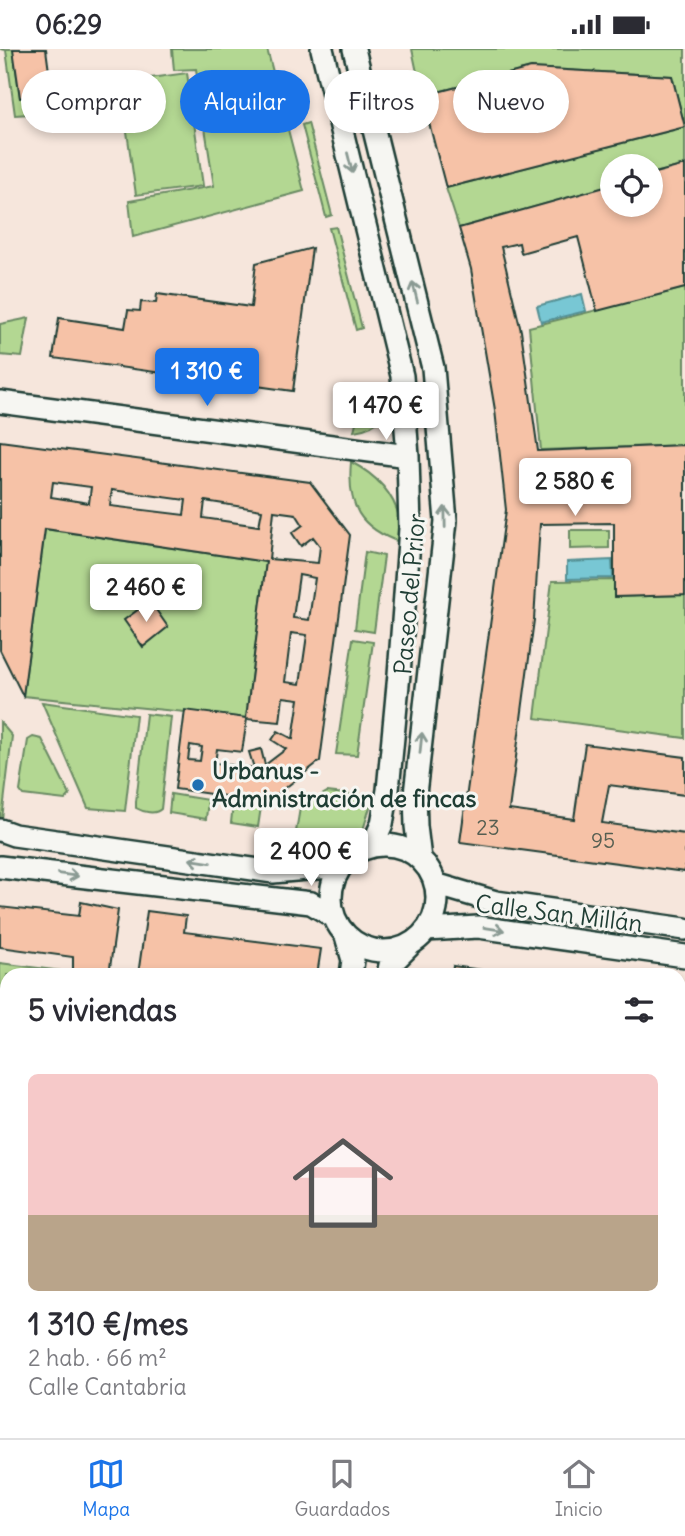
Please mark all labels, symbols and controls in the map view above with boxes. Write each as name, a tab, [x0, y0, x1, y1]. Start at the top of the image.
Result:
text: 06:29	[35, 8, 102, 41]
chip: Comprar	[21, 70, 166, 133]
chip: Alquilar	[180, 70, 310, 133]
chip: Filtros	[324, 70, 439, 133]
chip: Nuevo	[453, 70, 569, 133]
one-way arrow	[344, 151, 357, 174]
map controls	[600, 154, 663, 217]
button: locate	[600, 154, 663, 217]
one-way arrow	[407, 281, 421, 304]
pin: 1 310 €	[142, 349, 272, 408]
text: 1 310 €	[171, 356, 243, 385]
pin: 1 470 €	[321, 383, 451, 442]
text: 1 470 €	[349, 390, 423, 419]
pin: 2 580 €	[510, 459, 640, 518]
text: 2 580 €	[535, 466, 615, 495]
one-way arrow	[438, 505, 451, 528]
street label: Paseo del Prior	[387, 512, 431, 676]
pin: 2 460 €	[81, 565, 211, 624]
text: 2 460 €	[106, 572, 186, 601]
one-way arrow	[415, 732, 428, 755]
place label: Urbanus - Administración de fincas	[212, 755, 477, 813]
marker: Urbanus - Administración de fincas	[190, 777, 206, 793]
house number: 23	[476, 814, 500, 841]
house number: 95	[591, 827, 615, 854]
pin: 2 400 €	[246, 829, 376, 888]
text: 2 400 €	[270, 836, 352, 865]
one-way arrow	[189, 854, 212, 867]
one-way arrow	[56, 869, 79, 882]
street label: Calle San Millán	[474, 888, 645, 938]
one-way arrow	[482, 923, 505, 936]
text: 5 viviendas	[28, 991, 177, 1029]
icon: filters	[620, 991, 658, 1029]
icon: home	[280, 1120, 406, 1246]
text: 1 310 €/mes	[28, 1305, 188, 1343]
text: 2 hab. · 66 m²	[28, 1343, 167, 1372]
text: Calle Cantabria	[28, 1372, 187, 1401]
tab: Mapa	[82, 1455, 130, 1521]
tab: Guardados	[295, 1455, 390, 1521]
tab: Inicio	[555, 1455, 603, 1521]

